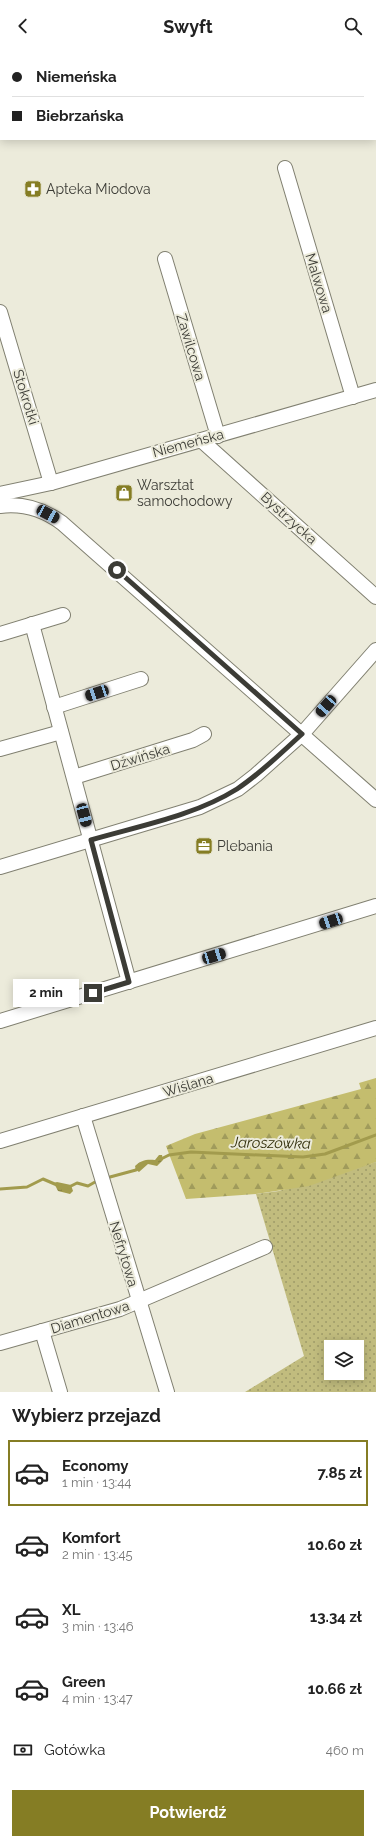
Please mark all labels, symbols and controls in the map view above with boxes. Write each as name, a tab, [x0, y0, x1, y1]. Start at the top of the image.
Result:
icon: back	[12, 15, 34, 37]
icon: search	[342, 15, 364, 37]
text: Swyft	[163, 16, 213, 37]
text: Niemeńska	[36, 68, 117, 86]
text: Biebrzańska	[36, 107, 124, 125]
pharmacy icon: Apteka Miodova	[23, 179, 43, 199]
place label: Apteka Miodova	[46, 181, 151, 197]
street label: Malwowa	[302, 251, 336, 315]
street label: Zawilcowa	[173, 312, 209, 382]
street label: Stokrotki	[10, 368, 42, 426]
street label: Niemeńska	[151, 426, 225, 460]
place label: Warsztat samochodowy	[137, 477, 233, 509]
shop icon: Warsztat samochodowy	[114, 483, 134, 503]
street label: Bystrzycka	[258, 489, 320, 547]
car	[35, 503, 61, 525]
route start	[108, 561, 126, 579]
car	[84, 684, 110, 702]
car	[314, 693, 338, 719]
street label: Dźwińska	[108, 740, 172, 774]
car	[75, 802, 93, 828]
office icon: Plebania	[194, 836, 214, 856]
place label: Plebania	[217, 838, 273, 854]
car	[318, 912, 344, 930]
car	[201, 947, 227, 965]
callout: 2 min	[13, 979, 79, 1007]
route end	[84, 984, 102, 1002]
text: 2 min	[29, 985, 63, 1000]
street label: Wiślana	[161, 1070, 215, 1100]
water label: Jaroszówka	[230, 1133, 311, 1153]
street label: Nefrytowa	[106, 1219, 142, 1289]
street label: Diamentowa	[49, 1297, 131, 1337]
map controls	[324, 1340, 364, 1380]
button: layers	[324, 1340, 364, 1380]
text: Wybierz przejazd	[12, 1405, 161, 1426]
icon: car	[14, 1455, 50, 1491]
text: Economy	[62, 1457, 129, 1475]
text: 7.85 zł	[318, 1464, 362, 1482]
text: 1 min · 13:44	[62, 1475, 131, 1490]
icon: car	[14, 1527, 50, 1563]
text: Komfort	[62, 1529, 121, 1547]
text: 10.60 zł	[308, 1536, 362, 1554]
text: 2 min · 13:45	[62, 1547, 133, 1562]
icon: car	[14, 1599, 50, 1635]
text: XL	[62, 1601, 80, 1619]
text: 13.34 zł	[310, 1608, 362, 1626]
text: 3 min · 13:46	[62, 1619, 134, 1634]
icon: car	[14, 1671, 50, 1707]
text: Green	[62, 1673, 106, 1691]
text: 10.66 zł	[308, 1680, 362, 1698]
text: 4 min · 13:47	[62, 1691, 133, 1706]
icon: cash	[12, 1739, 34, 1761]
text: Gotówka	[44, 1741, 105, 1759]
text: 460 m	[326, 1743, 364, 1758]
button: Potwierdź	[12, 1790, 364, 1836]

